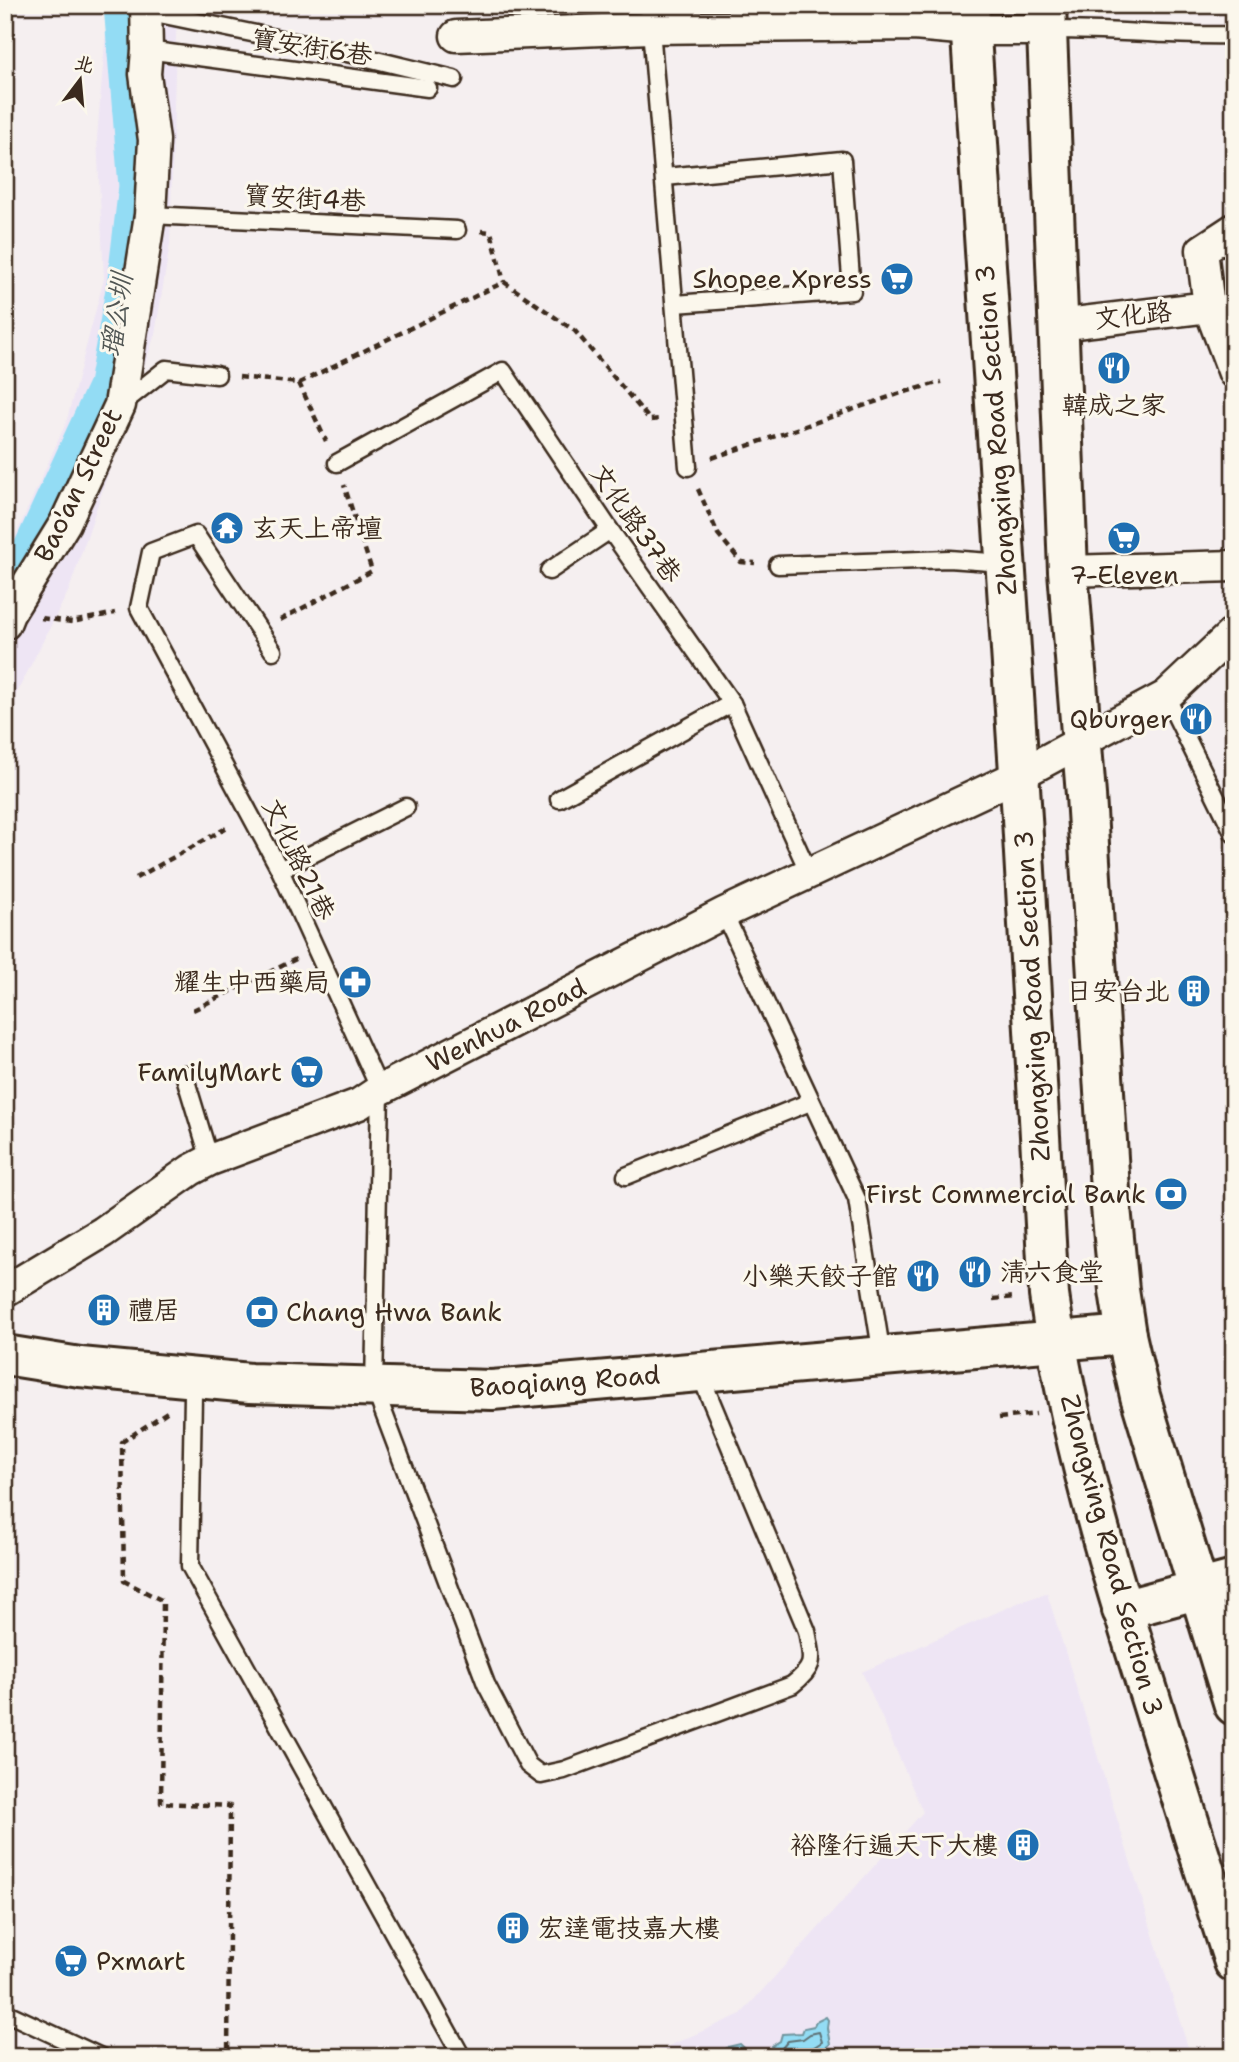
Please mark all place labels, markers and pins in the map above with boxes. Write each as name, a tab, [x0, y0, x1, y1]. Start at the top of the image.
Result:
supermarket icon: Shopee Xpress	[878, 260, 916, 298]
place label: Shopee Xpress	[692, 261, 872, 296]
restaurant icon: 韓成之家	[1095, 349, 1133, 387]
place label: 韓成之家	[1062, 387, 1166, 422]
temple icon: 玄天上帝壇	[208, 509, 246, 547]
place label: 玄天上帝壇	[252, 510, 382, 545]
supermarket icon: 7-Eleven	[1105, 519, 1143, 557]
place label: 7-Eleven	[1069, 557, 1179, 592]
restaurant icon: Qburger	[1177, 700, 1215, 738]
place label: Qburger	[1069, 701, 1172, 736]
pharmacy icon: 耀生中西藥局	[336, 963, 374, 1001]
place label: 耀生中西藥局	[174, 964, 330, 999]
building icon: 日安台北	[1175, 972, 1213, 1010]
place label: 日安台北	[1066, 973, 1170, 1008]
supermarket icon: FamilyMart	[288, 1053, 326, 1091]
place label: FamilyMart	[137, 1054, 282, 1089]
bank icon: First Commercial Bank	[1152, 1175, 1190, 1213]
place label: First Commercial Bank	[866, 1176, 1146, 1211]
restaurant icon: 清六食堂	[956, 1253, 994, 1291]
place label: 清六食堂	[1000, 1254, 1104, 1289]
restaurant icon: 小樂天餃子館	[904, 1257, 942, 1295]
place label: 小樂天餃子館	[742, 1258, 898, 1293]
building icon: 禮居	[85, 1291, 123, 1329]
place label: 禮居	[128, 1292, 180, 1327]
bank icon: Chang Hwa Bank	[243, 1293, 281, 1331]
place label: Chang Hwa Bank	[286, 1294, 502, 1329]
building icon: 裕隆行遍天下大樓	[1004, 1826, 1042, 1864]
place label: 裕隆行遍天下大樓	[790, 1827, 998, 1862]
building icon: 宏達電技嘉大樓	[494, 1909, 532, 1947]
place label: 宏達電技嘉大樓	[538, 1910, 720, 1945]
supermarket icon: Pxmart	[52, 1942, 90, 1980]
place label: Pxmart	[96, 1943, 186, 1978]

